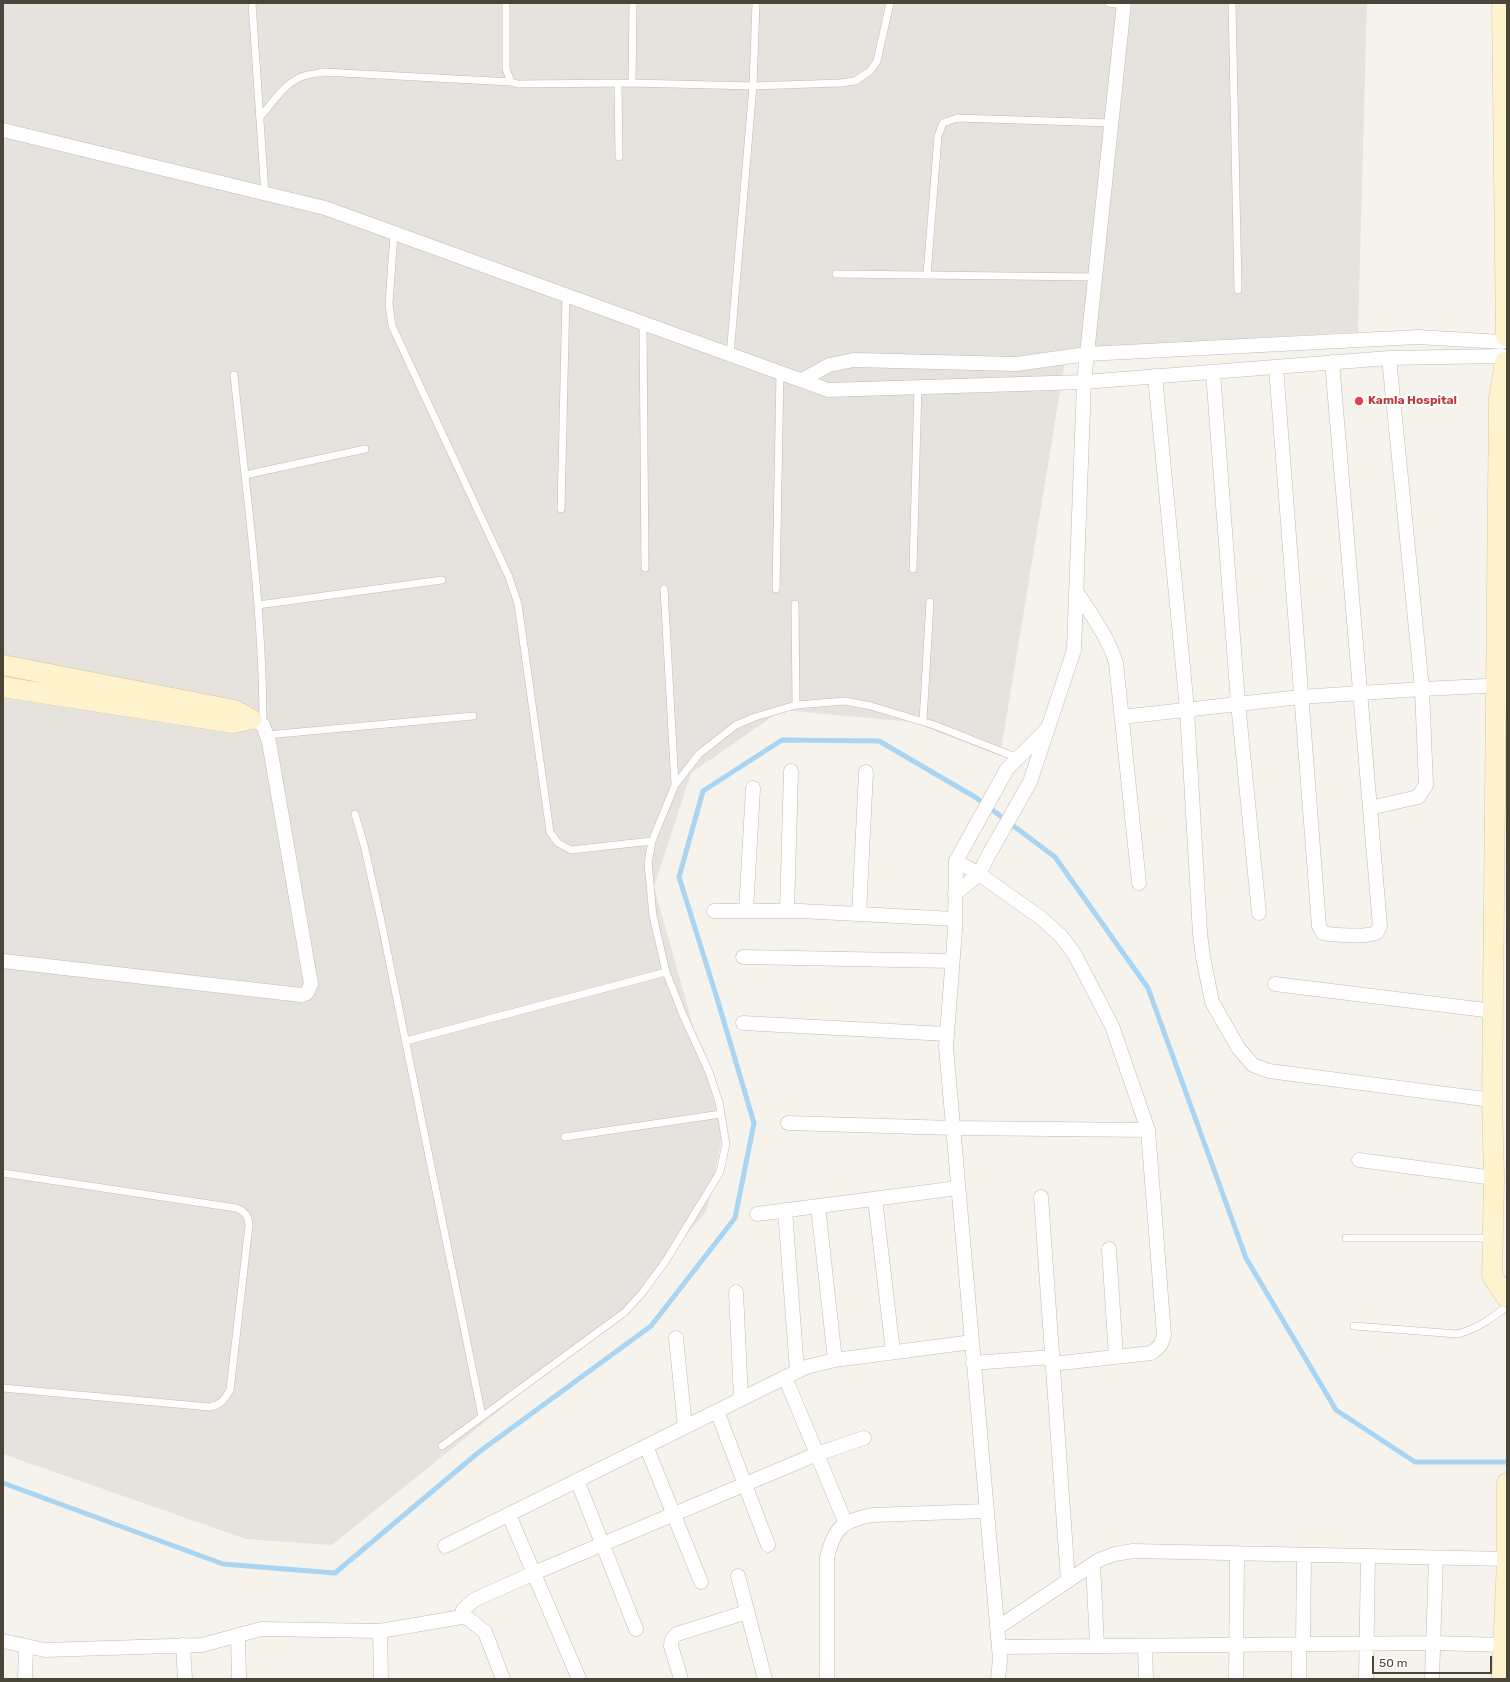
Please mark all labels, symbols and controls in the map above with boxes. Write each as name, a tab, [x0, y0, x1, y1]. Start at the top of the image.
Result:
place label: Kamla Hospital	[1368, 394, 1457, 408]
marker: Kamla Hospital	[1353, 395, 1365, 407]
scale bar	[1374, 1648, 1494, 1674]
text: 50 m	[1379, 1656, 1407, 1670]

